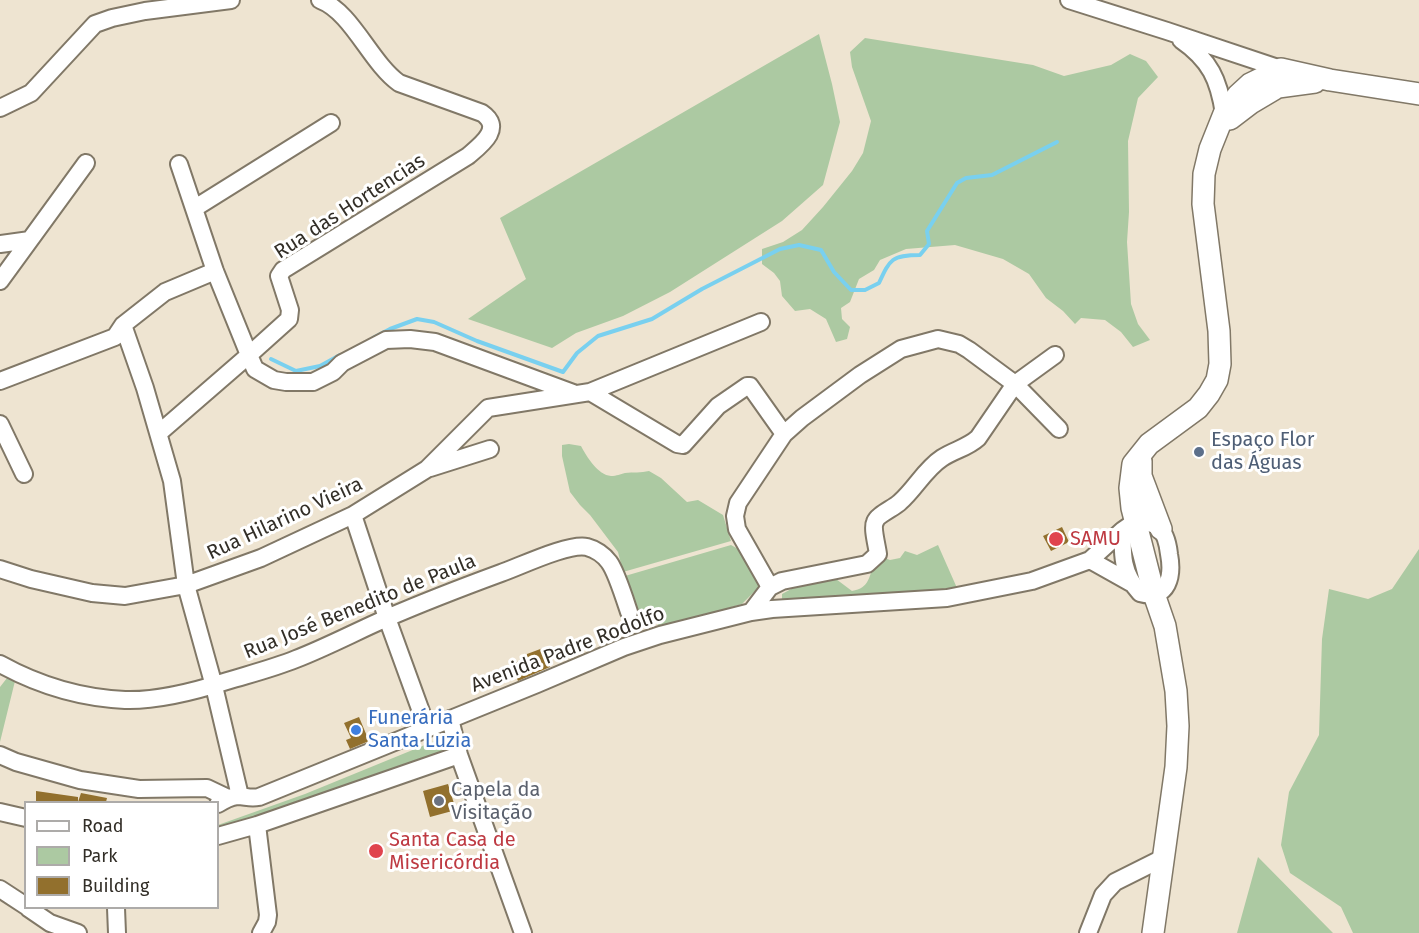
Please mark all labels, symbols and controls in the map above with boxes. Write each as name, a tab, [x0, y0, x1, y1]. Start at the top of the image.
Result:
street label: Rua das Hortencias	[270, 149, 430, 265]
place label: Espaço Flor das Águas	[1211, 428, 1314, 475]
marker: Espaço Flor das Águas	[1192, 445, 1206, 459]
street label: Rua Hilarino Vieira	[203, 472, 367, 566]
place label: SAMU	[1070, 527, 1121, 551]
marker: SAMU	[1047, 530, 1065, 548]
street label: Rua José Benedito de Paula	[240, 549, 480, 665]
street label: Avenida Padre Rodolfo	[468, 602, 668, 698]
place label: Funerária Santa Luzia	[368, 706, 471, 753]
marker: Funerária Santa Luzia	[349, 723, 363, 737]
place label: Capela da Visitação	[451, 778, 540, 825]
marker: Capela da Visitação	[432, 794, 446, 808]
legend	[24, 801, 219, 909]
text: Road	[82, 815, 124, 837]
place label: Santa Casa de Misericórdia	[389, 828, 516, 875]
marker: Santa Casa de Misericórdia	[367, 842, 385, 860]
text: Park	[82, 845, 117, 867]
text: Building	[82, 875, 149, 897]

